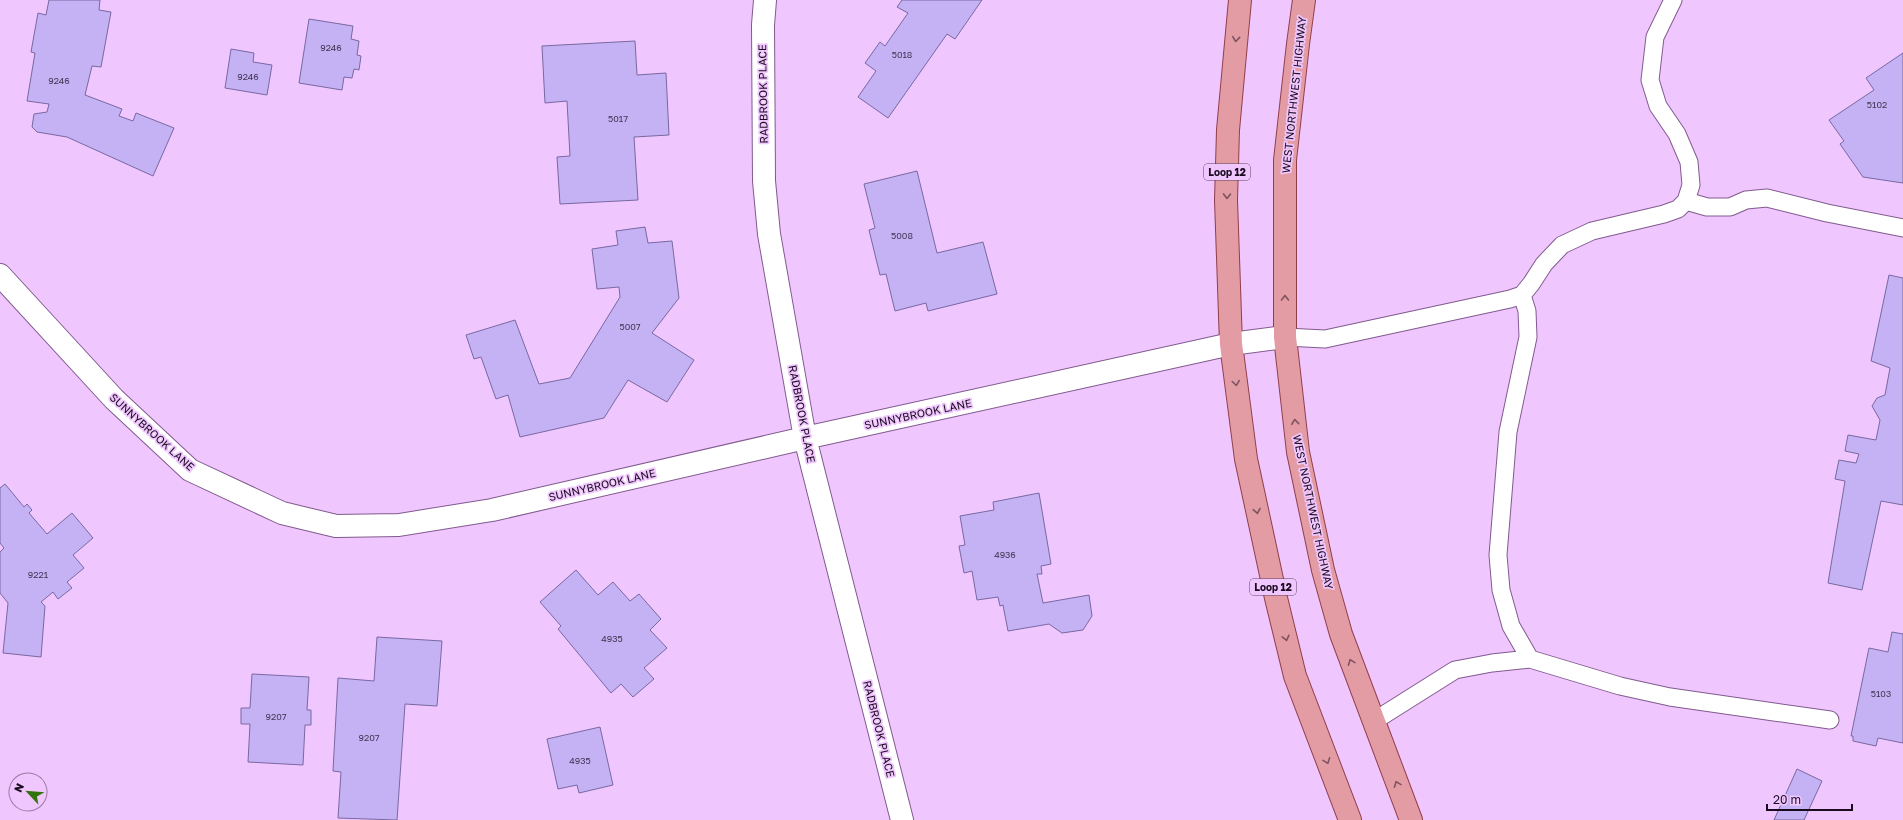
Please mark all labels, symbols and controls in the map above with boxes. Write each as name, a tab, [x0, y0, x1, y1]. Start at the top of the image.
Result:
street label: WEST NORTHWEST HIGHWAY	[1279, 16, 1308, 174]
one-way arrow	[1231, 36, 1240, 42]
house number: 9246	[320, 42, 342, 53]
street label: RADBROOK PLACE	[755, 44, 770, 144]
house number: 5018	[892, 49, 912, 60]
house number: 9246	[237, 71, 259, 82]
house number: 9246	[48, 75, 70, 86]
house number: 5102	[1867, 99, 1887, 110]
house number: 5017	[608, 113, 628, 124]
road number: Loop 12	[1204, 164, 1250, 180]
one-way arrow	[1223, 193, 1231, 199]
house number: 5008	[891, 230, 913, 241]
one-way arrow	[1281, 295, 1289, 301]
house number: 5007	[619, 321, 641, 332]
street label: RADBROOK PLACE	[787, 364, 818, 464]
one-way arrow	[1231, 380, 1240, 386]
street label: SUNNYBROOK LANE	[107, 390, 198, 473]
street label: SUNNYBROOK LANE	[863, 396, 973, 431]
one-way arrow	[1291, 419, 1300, 425]
street label: WEST NORTHWEST HIGHWAY	[1291, 433, 1336, 590]
street label: SUNNYBROOK LANE	[547, 466, 657, 503]
one-way arrow	[1252, 508, 1260, 515]
house number: 4936	[994, 549, 1016, 560]
house number: 9221	[28, 569, 49, 580]
road number: Loop 12	[1250, 579, 1296, 595]
house number: 4935	[601, 633, 623, 644]
one-way arrow	[1281, 635, 1289, 641]
one-way arrow	[1348, 659, 1356, 666]
street label: RADBROOK PLACE	[861, 679, 898, 779]
house number: 5103	[1871, 688, 1891, 699]
house number: 9207	[265, 711, 287, 722]
house number: 9207	[358, 732, 380, 743]
house number: 4935	[569, 755, 591, 766]
one-way arrow	[1323, 757, 1331, 764]
north arrow	[8, 772, 48, 812]
one-way arrow	[1394, 780, 1402, 787]
text: N	[11, 781, 26, 794]
scale bar	[1767, 786, 1852, 812]
text: 20 m	[1773, 792, 1801, 807]

